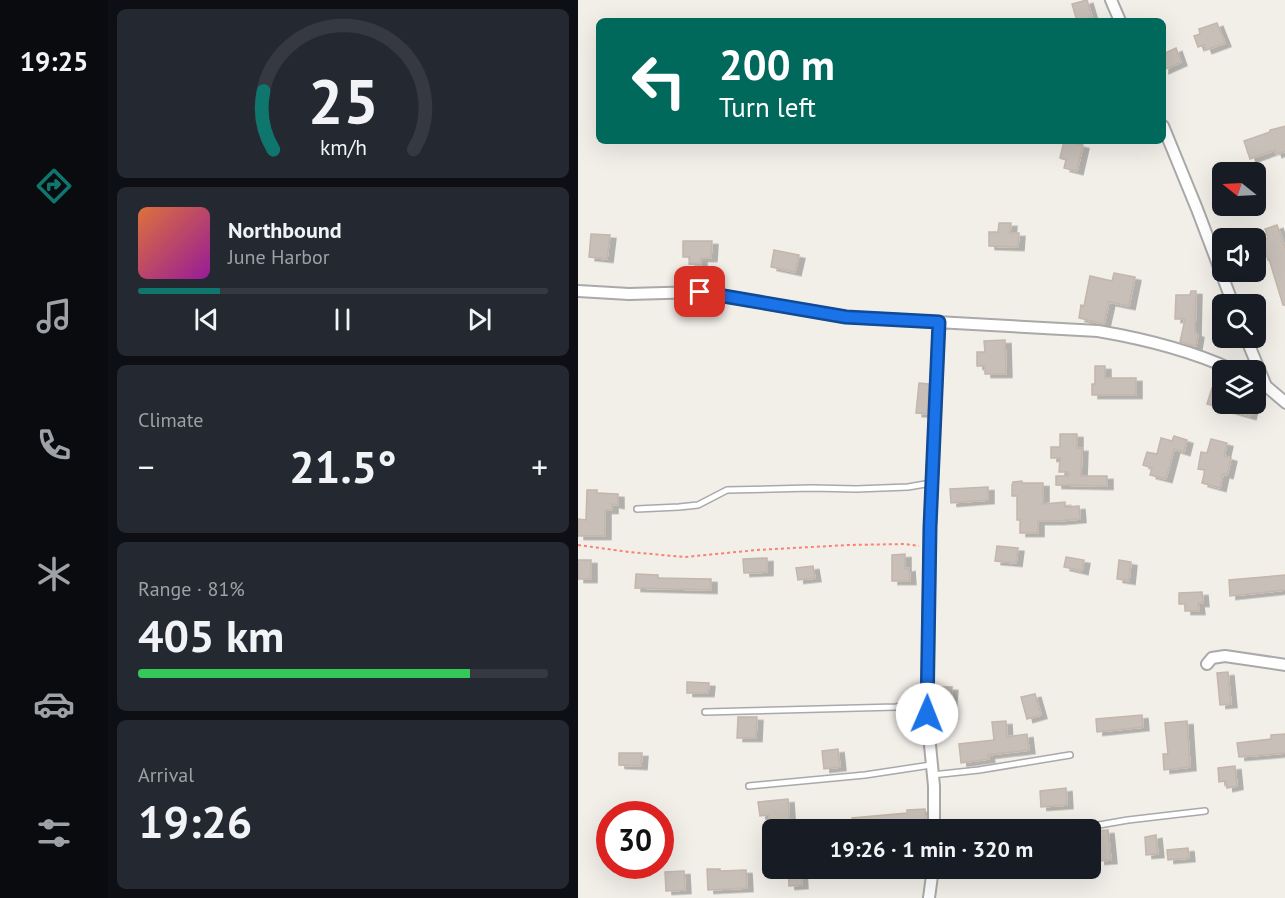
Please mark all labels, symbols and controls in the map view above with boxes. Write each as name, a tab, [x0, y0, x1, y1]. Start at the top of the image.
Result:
text: 200 m	[719, 37, 835, 92]
icon: left	[620, 42, 698, 120]
text: 19:25	[20, 44, 88, 78]
text: 25	[308, 61, 378, 142]
text: Turn left	[719, 90, 816, 124]
text: km/h	[319, 134, 366, 162]
north arrow	[1212, 162, 1266, 216]
map controls	[1212, 162, 1266, 414]
icon: directions	[33, 165, 75, 207]
text: Northbound	[228, 216, 342, 244]
button: sound	[1212, 228, 1266, 282]
text: June Harbor	[228, 244, 330, 270]
pin	[674, 266, 725, 317]
icon: arrive	[683, 275, 716, 308]
button: search	[1212, 294, 1266, 348]
icon: music	[33, 295, 75, 337]
icon: previous	[190, 303, 223, 336]
icon: pause	[326, 303, 359, 336]
icon: next	[463, 303, 496, 336]
button: layers	[1212, 360, 1266, 414]
text: Climate	[138, 407, 204, 433]
icon: phone	[33, 424, 75, 466]
text: 21.5°	[289, 437, 397, 495]
text: −	[138, 445, 155, 488]
text: +	[531, 445, 548, 488]
icon: climate	[33, 553, 75, 595]
text: Range · 81%	[138, 576, 245, 602]
text: 405 km	[138, 606, 284, 664]
position arrow	[895, 682, 959, 746]
icon: car	[33, 683, 75, 725]
text: Arrival	[138, 762, 194, 788]
text: 19:26	[138, 792, 252, 850]
speed limit sign: 30	[596, 801, 674, 879]
icon: filters	[33, 812, 75, 854]
text: 19:26 · 1 min · 320 m	[830, 835, 1033, 863]

